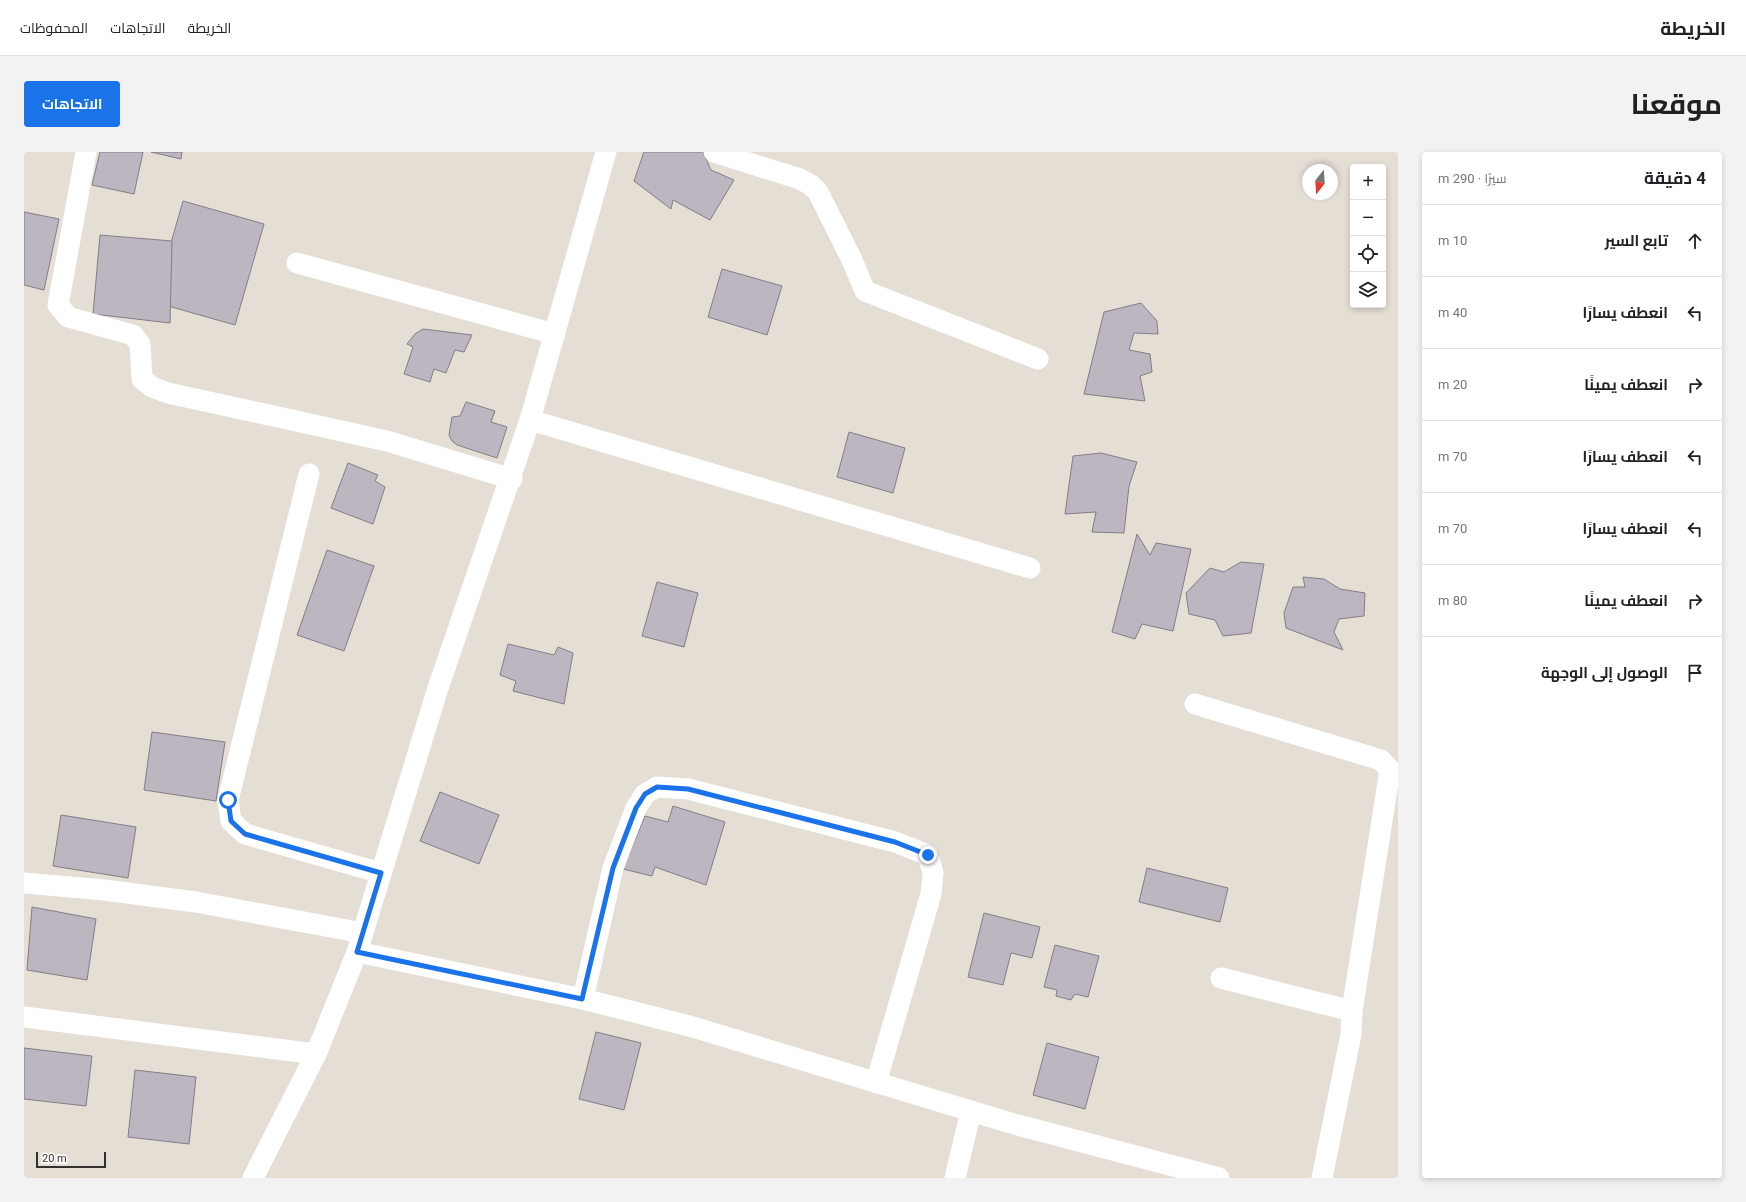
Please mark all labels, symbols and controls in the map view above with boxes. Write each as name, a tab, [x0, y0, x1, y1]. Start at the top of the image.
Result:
text: الخريطة	[1660, 17, 1726, 40]
text: المحفوظات	[20, 20, 88, 36]
text: الاتجاهات	[110, 20, 166, 36]
text: الخريطة	[188, 20, 231, 36]
button: الاتجاهات	[24, 81, 120, 127]
text: موقعنا	[1631, 88, 1722, 121]
north arrow	[1302, 164, 1338, 200]
map controls	[1350, 164, 1386, 308]
button: +	[1350, 164, 1386, 200]
text: 4 دقيقة	[1644, 168, 1706, 188]
text: سيرًا · 290 m	[1438, 171, 1506, 186]
button: −	[1350, 200, 1386, 236]
icon: ahead	[1684, 230, 1706, 252]
text: تابع السير	[1605, 232, 1668, 250]
text: 10 m	[1438, 233, 1467, 248]
button: locate	[1350, 236, 1386, 272]
button: layers	[1350, 272, 1386, 308]
icon: left	[1684, 302, 1706, 324]
text: انعطف يسارًا	[1582, 304, 1668, 322]
text: 40 m	[1438, 305, 1467, 320]
icon: right	[1684, 374, 1706, 396]
text: انعطف يمينًا	[1584, 376, 1668, 394]
text: 20 m	[1438, 377, 1467, 392]
icon: left	[1684, 446, 1706, 468]
text: انعطف يسارًا	[1582, 448, 1668, 466]
text: 70 m	[1438, 449, 1467, 464]
icon: left	[1684, 518, 1706, 540]
text: انعطف يسارًا	[1582, 520, 1668, 538]
text: 70 m	[1438, 521, 1467, 536]
icon: right	[1684, 590, 1706, 612]
text: انعطف يمينًا	[1584, 592, 1668, 610]
text: 80 m	[1438, 593, 1467, 608]
icon: arrive	[1684, 662, 1706, 684]
text: الوصول إلى الوجهة	[1541, 664, 1668, 682]
route start	[219, 791, 237, 809]
route end	[919, 846, 937, 864]
scale bar	[36, 1150, 106, 1169]
text: 20 m	[42, 1152, 67, 1165]

